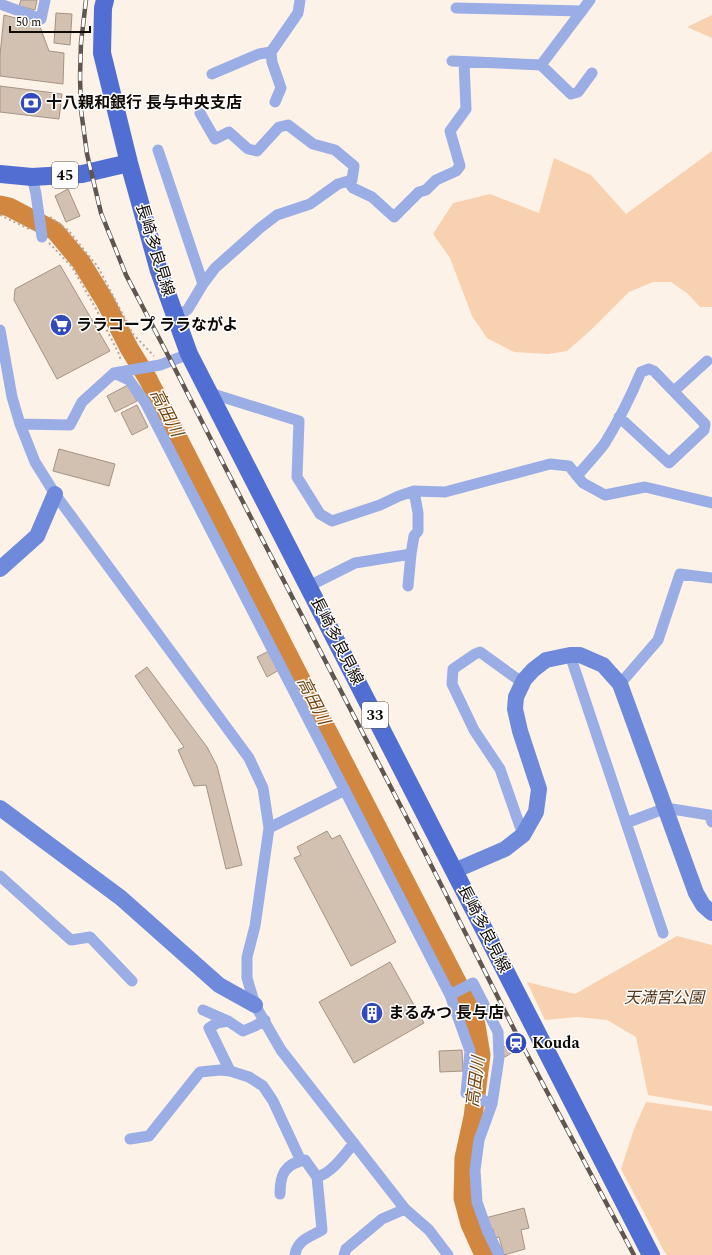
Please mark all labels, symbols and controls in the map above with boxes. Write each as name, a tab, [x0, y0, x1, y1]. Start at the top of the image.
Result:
scale bar	[10, 8, 90, 34]
text: 50 m	[16, 13, 41, 32]
bank icon: 十八親和銀行 長与中央支店	[18, 90, 44, 116]
place label: 十八親和銀行 長与中央支店	[46, 91, 242, 115]
road number: 45	[52, 162, 78, 188]
street label: 長崎多良見線	[129, 201, 181, 299]
supermarket icon: ララコープ ララながよ	[48, 312, 74, 338]
place label: ララコープ ララながよ	[76, 313, 238, 337]
water label: 高田川	[143, 384, 190, 443]
street label: 長崎多良見線	[305, 593, 369, 689]
water label: 高田川	[290, 672, 337, 731]
road number: 33	[362, 702, 388, 728]
street label: 長崎多良見線	[452, 881, 516, 977]
park label: 天満宮公園	[624, 986, 706, 1010]
building icon: まるみつ 長与店	[359, 1000, 385, 1026]
place label: まるみつ 長与店	[388, 1001, 504, 1025]
station icon: Kouda	[503, 1030, 529, 1056]
place label: Kouda	[532, 1031, 581, 1055]
water label: 高田川	[460, 1053, 492, 1109]

